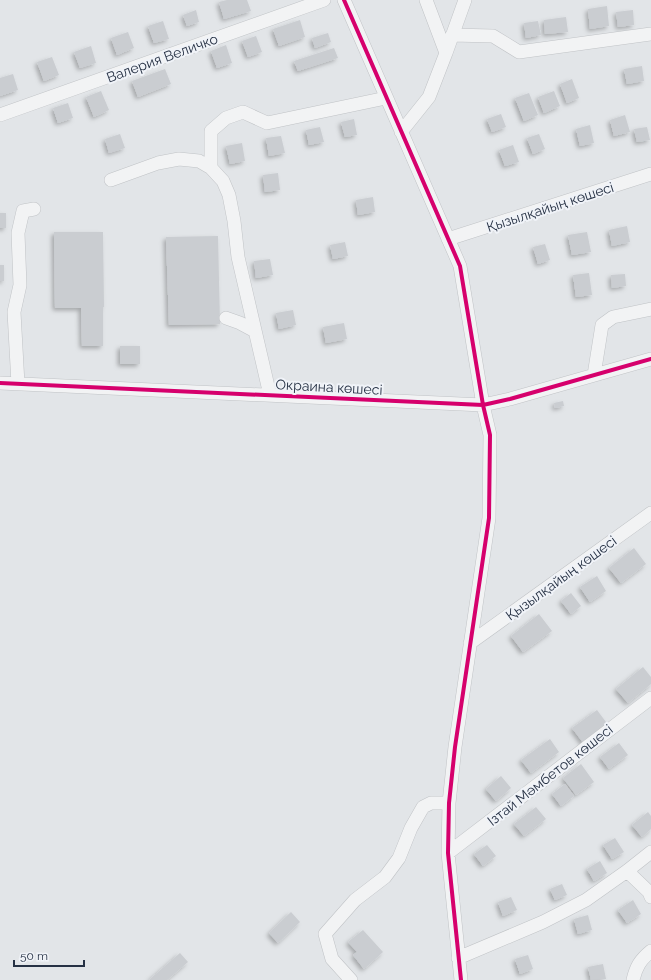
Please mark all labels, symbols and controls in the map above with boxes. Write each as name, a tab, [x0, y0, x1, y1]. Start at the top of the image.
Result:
street label: Валерия Величко	[104, 30, 220, 86]
street label: Қызылқайың көшесі	[484, 179, 616, 235]
street label: Окраина көшесі	[275, 376, 383, 398]
street label: Қызылқайың көшесі	[503, 532, 619, 624]
street label: Ізтай Мәмбетов көшесі	[484, 721, 616, 829]
scale bar	[14, 942, 84, 968]
text: 50 m	[20, 949, 48, 963]

